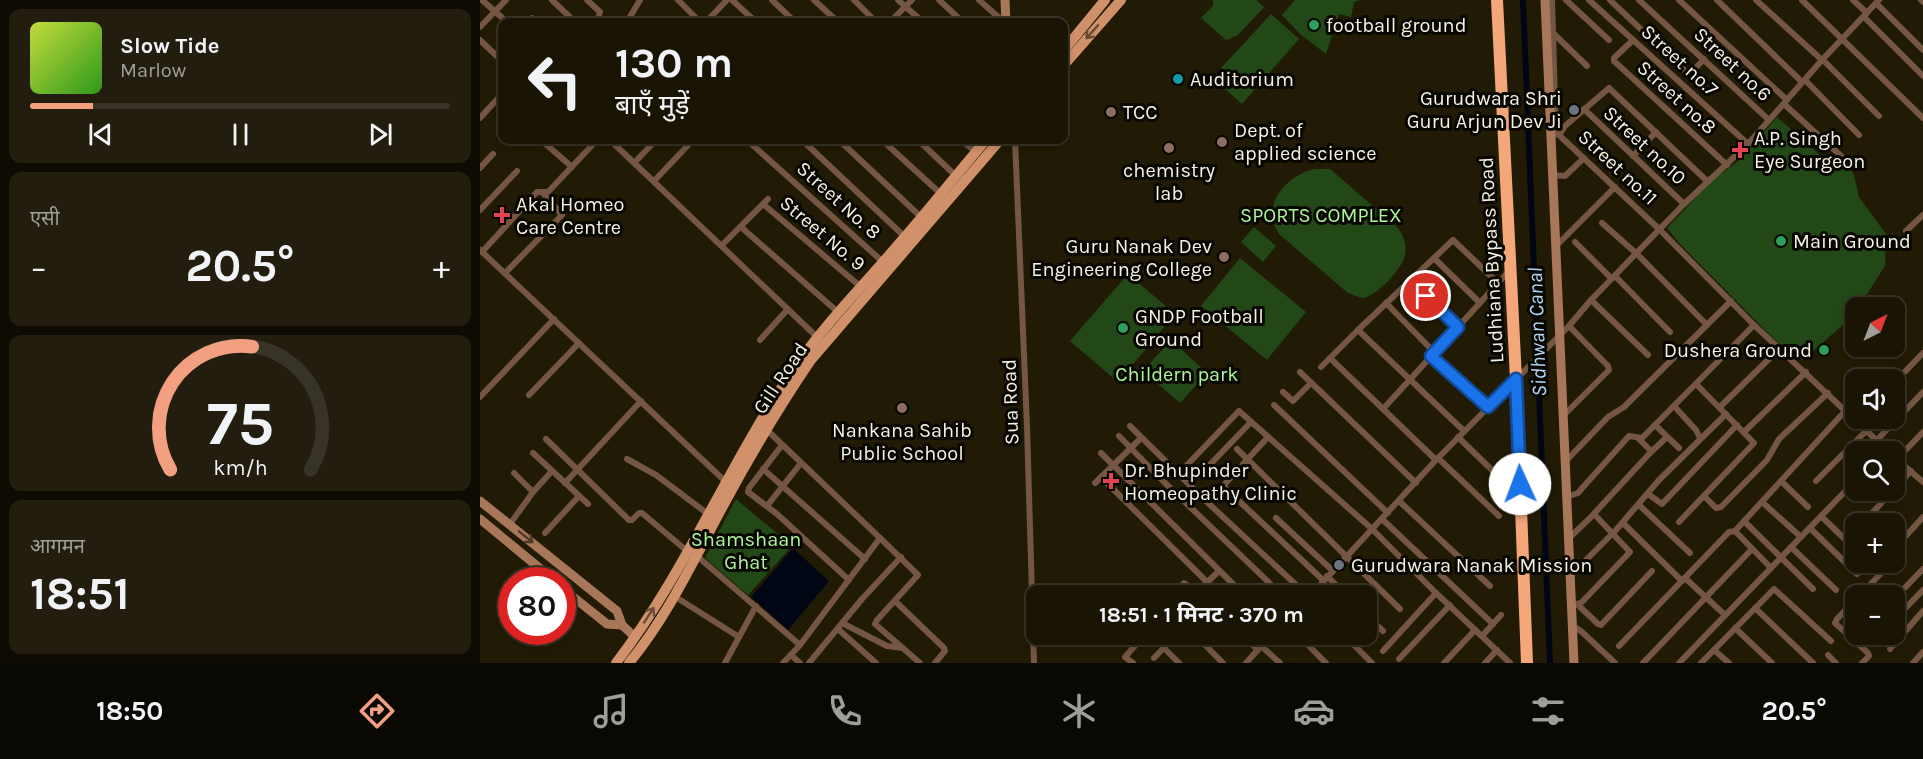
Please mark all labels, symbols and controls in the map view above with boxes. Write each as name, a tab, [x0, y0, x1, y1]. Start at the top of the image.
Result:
place label: football ground	[1326, 14, 1467, 37]
marker: football ground	[1307, 18, 1321, 32]
street label: Street no.7	[1636, 20, 1723, 101]
street label: Street no.6	[1689, 23, 1776, 106]
one-way arrow	[1085, 25, 1099, 40]
text: Slow Tide	[120, 33, 220, 59]
text: 130 m	[615, 38, 733, 88]
icon: left	[516, 42, 594, 120]
street label: Street no.8	[1632, 56, 1721, 139]
text: Marlow	[120, 59, 186, 82]
place label: Auditorium	[1190, 68, 1294, 91]
marker: Auditorium	[1171, 72, 1185, 86]
place label: Gurudwara Shri Guru Arjun Dev Ji	[1407, 87, 1562, 133]
text: बाएँ मुड़ें	[615, 89, 689, 121]
place label: TCC	[1123, 101, 1158, 124]
street label: Street no.10	[1599, 101, 1691, 189]
marker: Gurudwara Shri Guru Arjun Dev Ji	[1567, 103, 1581, 117]
marker: TCC	[1104, 105, 1118, 119]
icon: previous	[84, 118, 117, 151]
icon: pause	[224, 118, 257, 151]
icon: next	[364, 118, 397, 151]
place label: Dept. of applied science	[1234, 119, 1377, 165]
street label: Street no.11	[1573, 125, 1662, 210]
place label: A.P. Singh Eye Surgeon	[1754, 127, 1865, 173]
marker: Dept. of applied science	[1215, 135, 1229, 149]
marker: chemistry lab	[1162, 141, 1176, 155]
marker: A.P. Singh Eye Surgeon	[1731, 141, 1749, 159]
street label: Ludhiana Bypass Road	[1475, 156, 1508, 364]
street label: Street No. 8	[792, 157, 885, 244]
place label: chemistry lab	[1123, 159, 1215, 205]
street label: Street No. 9	[775, 191, 870, 276]
place label: Akal Homeo Care Centre	[516, 193, 624, 239]
park label: SPORTS COMPLEX	[1240, 204, 1402, 227]
marker: Akal Homeo Care Centre	[493, 206, 511, 224]
text: एसी	[30, 207, 60, 230]
place label: Main Ground	[1793, 230, 1911, 253]
marker: Main Ground	[1774, 234, 1788, 248]
place label: Guru Nanak Dev Engineering College	[1031, 235, 1212, 281]
text: 20.5°	[185, 240, 295, 292]
text: −	[30, 248, 47, 286]
text: +	[433, 248, 450, 286]
marker: Guru Nanak Dev Engineering College	[1217, 250, 1231, 264]
water label: Sidhwan Canal	[1523, 267, 1551, 397]
pin	[1400, 270, 1451, 321]
icon: arrive	[1409, 279, 1442, 312]
north arrow	[1845, 297, 1905, 357]
map controls	[1845, 297, 1905, 645]
place label: GNDP Football Ground	[1135, 305, 1264, 351]
marker: GNDP Football Ground	[1116, 321, 1130, 335]
street label: Gill Road	[748, 338, 813, 418]
place label: Dushera Ground	[1664, 339, 1812, 362]
marker: Dushera Ground	[1817, 343, 1831, 357]
street label: Sua Road	[998, 359, 1023, 445]
park label: Childern park	[1115, 363, 1239, 386]
button: sound	[1845, 369, 1905, 429]
text: 75	[206, 387, 274, 460]
marker: Nankana Sahib Public School	[895, 401, 909, 415]
place label: Nankana Sahib Public School	[832, 419, 972, 465]
button: search	[1845, 441, 1905, 501]
position arrow	[1488, 452, 1552, 516]
text: km/h	[213, 455, 267, 480]
place label: Dr. Bhupinder Homeopathy Clinic	[1124, 459, 1297, 505]
marker: Dr. Bhupinder Homeopathy Clinic	[1102, 472, 1120, 490]
button: +	[1845, 513, 1905, 573]
park label: Shamshaan Ghat	[691, 528, 801, 574]
one-way arrow	[517, 531, 533, 544]
text: आगमन	[30, 535, 85, 558]
place label: Gurudwara Nanak Mission	[1351, 554, 1592, 577]
marker: Gurudwara Nanak Mission	[1332, 558, 1346, 572]
speed limit sign: 80	[498, 567, 576, 645]
text: 18:51	[30, 568, 130, 620]
button: −	[1845, 585, 1905, 645]
text: 18:51 · 1 मिनट · 370 m	[1099, 602, 1304, 628]
one-way arrow	[643, 607, 655, 624]
icon: directions	[356, 690, 398, 732]
icon: music	[590, 690, 632, 732]
icon: phone	[824, 690, 866, 732]
icon: climate	[1058, 690, 1100, 732]
icon: car	[1293, 690, 1335, 732]
icon: filters	[1527, 690, 1569, 732]
text: 18:50	[96, 695, 163, 727]
text: 20.5°	[1761, 695, 1827, 727]

